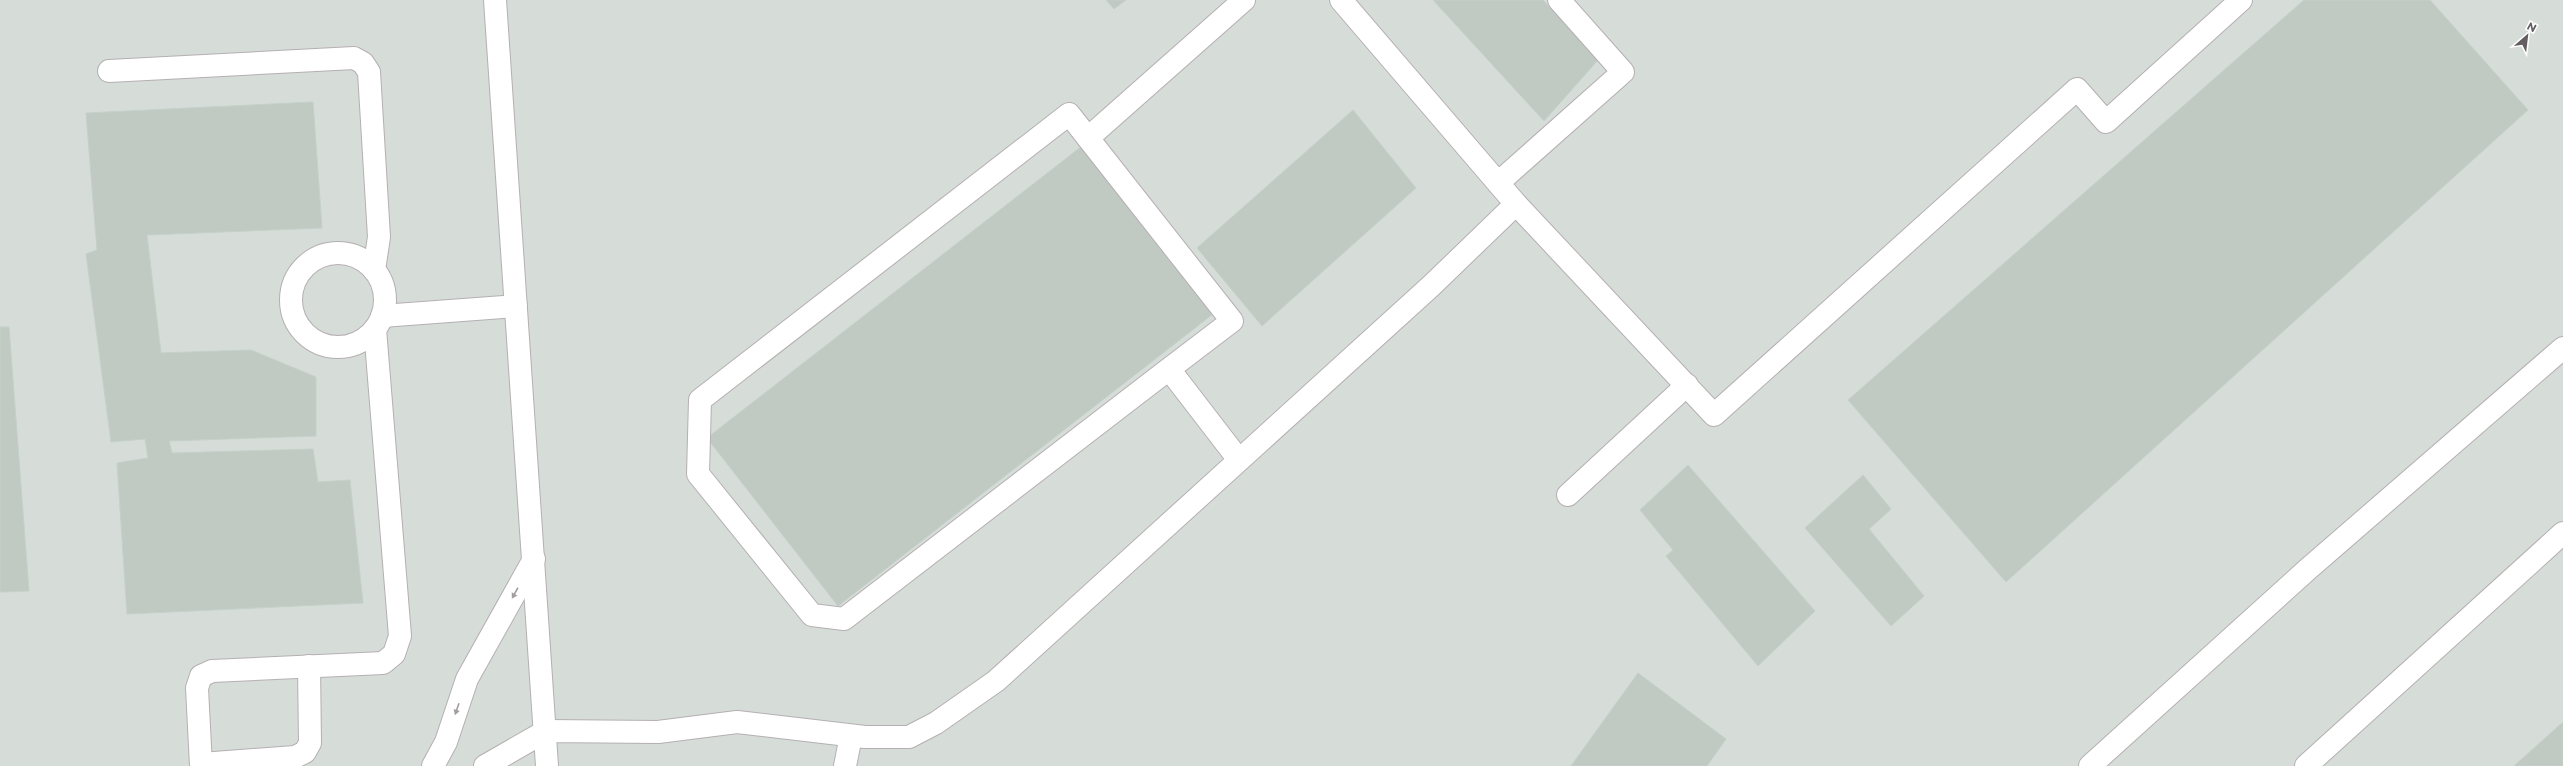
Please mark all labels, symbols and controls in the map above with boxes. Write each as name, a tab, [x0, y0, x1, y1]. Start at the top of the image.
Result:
north arrow	[2507, 16, 2547, 56]
text: N	[2524, 19, 2539, 35]
one-way arrow	[511, 587, 518, 599]
one-way arrow	[454, 703, 460, 715]

